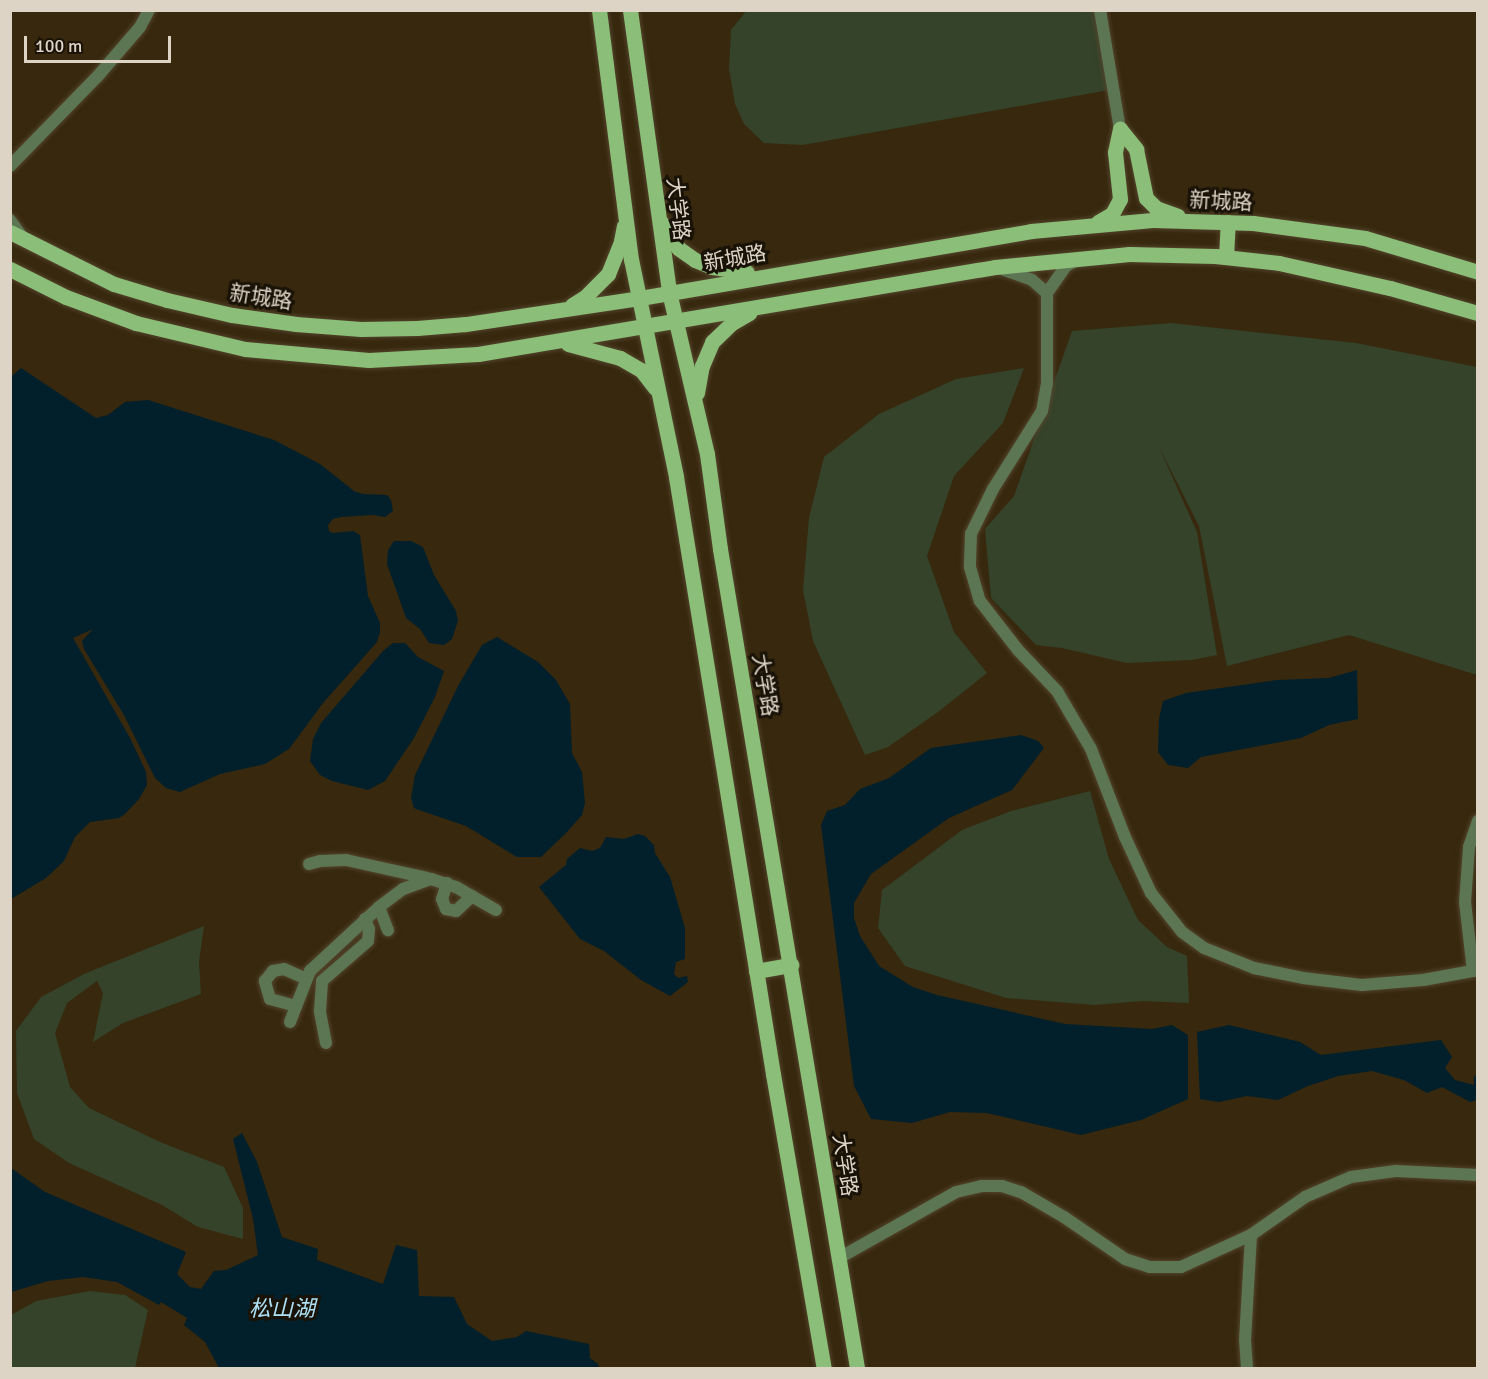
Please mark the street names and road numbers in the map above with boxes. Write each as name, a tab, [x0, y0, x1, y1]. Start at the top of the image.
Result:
street label: 大学路	[662, 176, 694, 242]
street label: 新城路	[1189, 187, 1253, 215]
street label: 新城路	[702, 240, 768, 276]
street label: 新城路	[228, 280, 294, 314]
street label: 大学路	[747, 652, 783, 718]
street label: 大学路	[828, 1132, 862, 1198]

